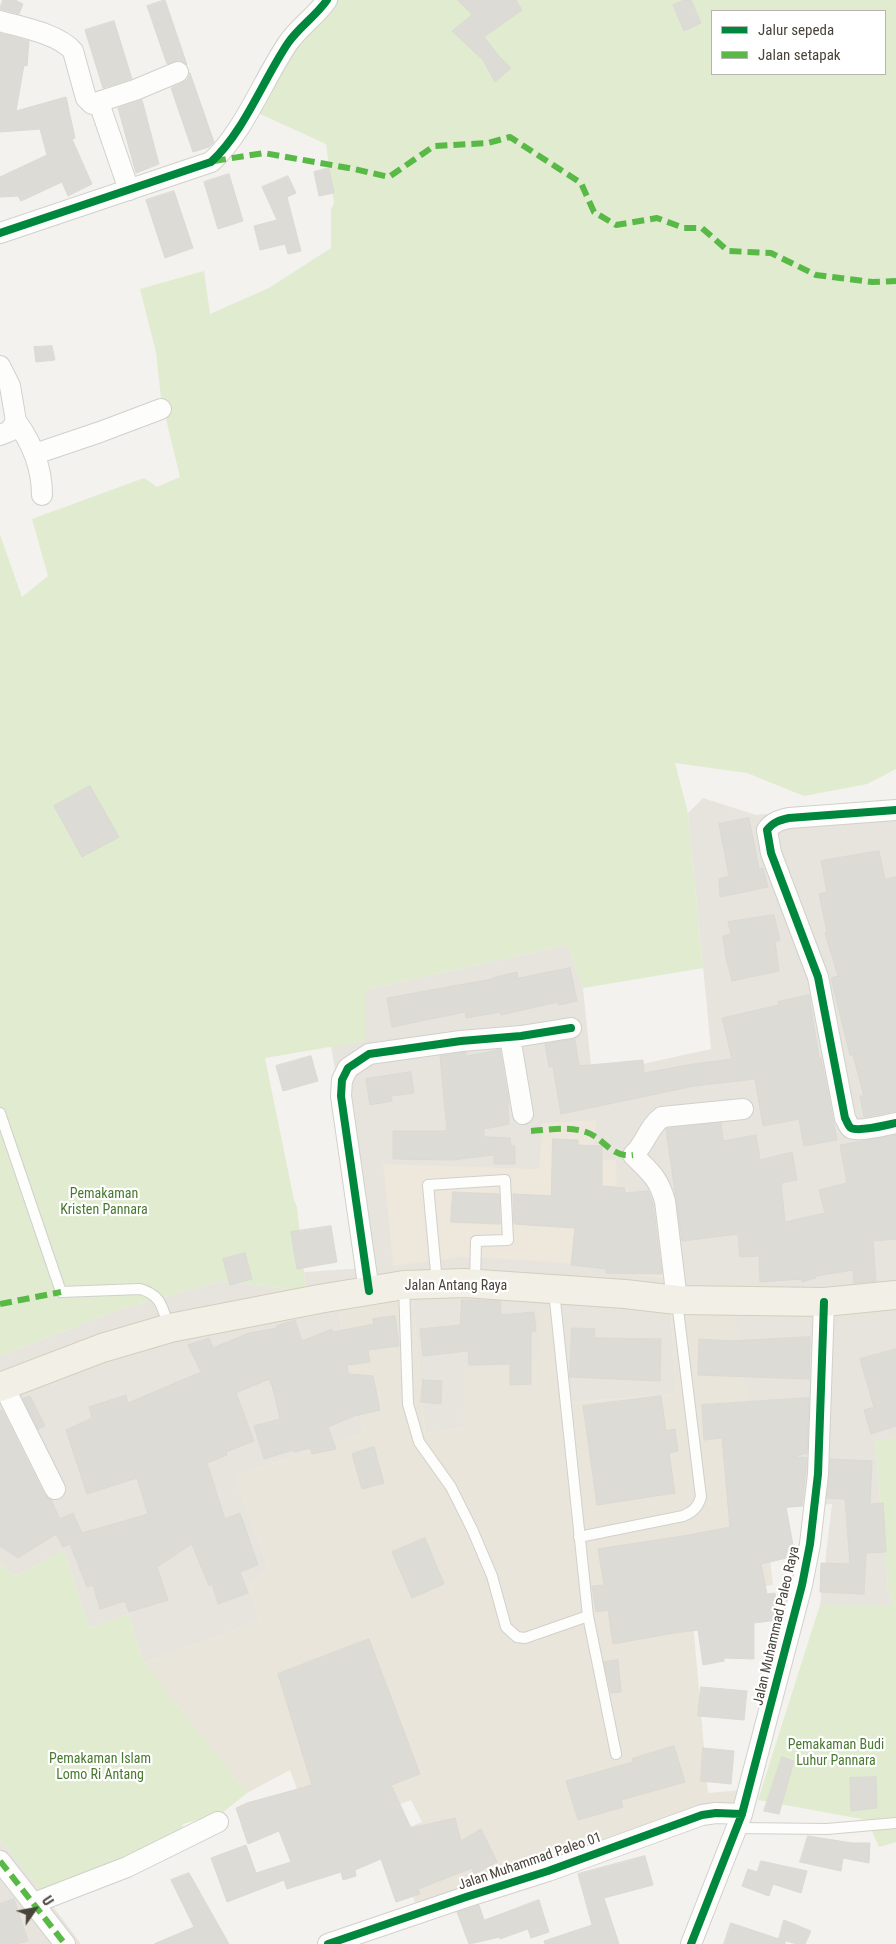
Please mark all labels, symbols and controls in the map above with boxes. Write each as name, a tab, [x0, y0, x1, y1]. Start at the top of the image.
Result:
legend	[711, 10, 886, 75]
text: Jalur sepeda	[758, 21, 834, 39]
text: Jalan setapak	[758, 46, 841, 64]
park label: Pemakaman Kristen Pannara	[60, 1186, 148, 1218]
street label: Jalan Antang Raya	[405, 1278, 507, 1294]
street label: Jalan Muhammad Paleo Raya	[750, 1545, 804, 1707]
park label: Pemakaman Budi Luhur Pannara	[788, 1737, 884, 1770]
park label: Pemakaman Islam Lomo Ri Antang	[49, 1751, 151, 1784]
street label: Jalan Muhammad Paleo 01	[456, 1830, 604, 1894]
north arrow	[10, 1884, 60, 1934]
text: U	[39, 1893, 56, 1909]

